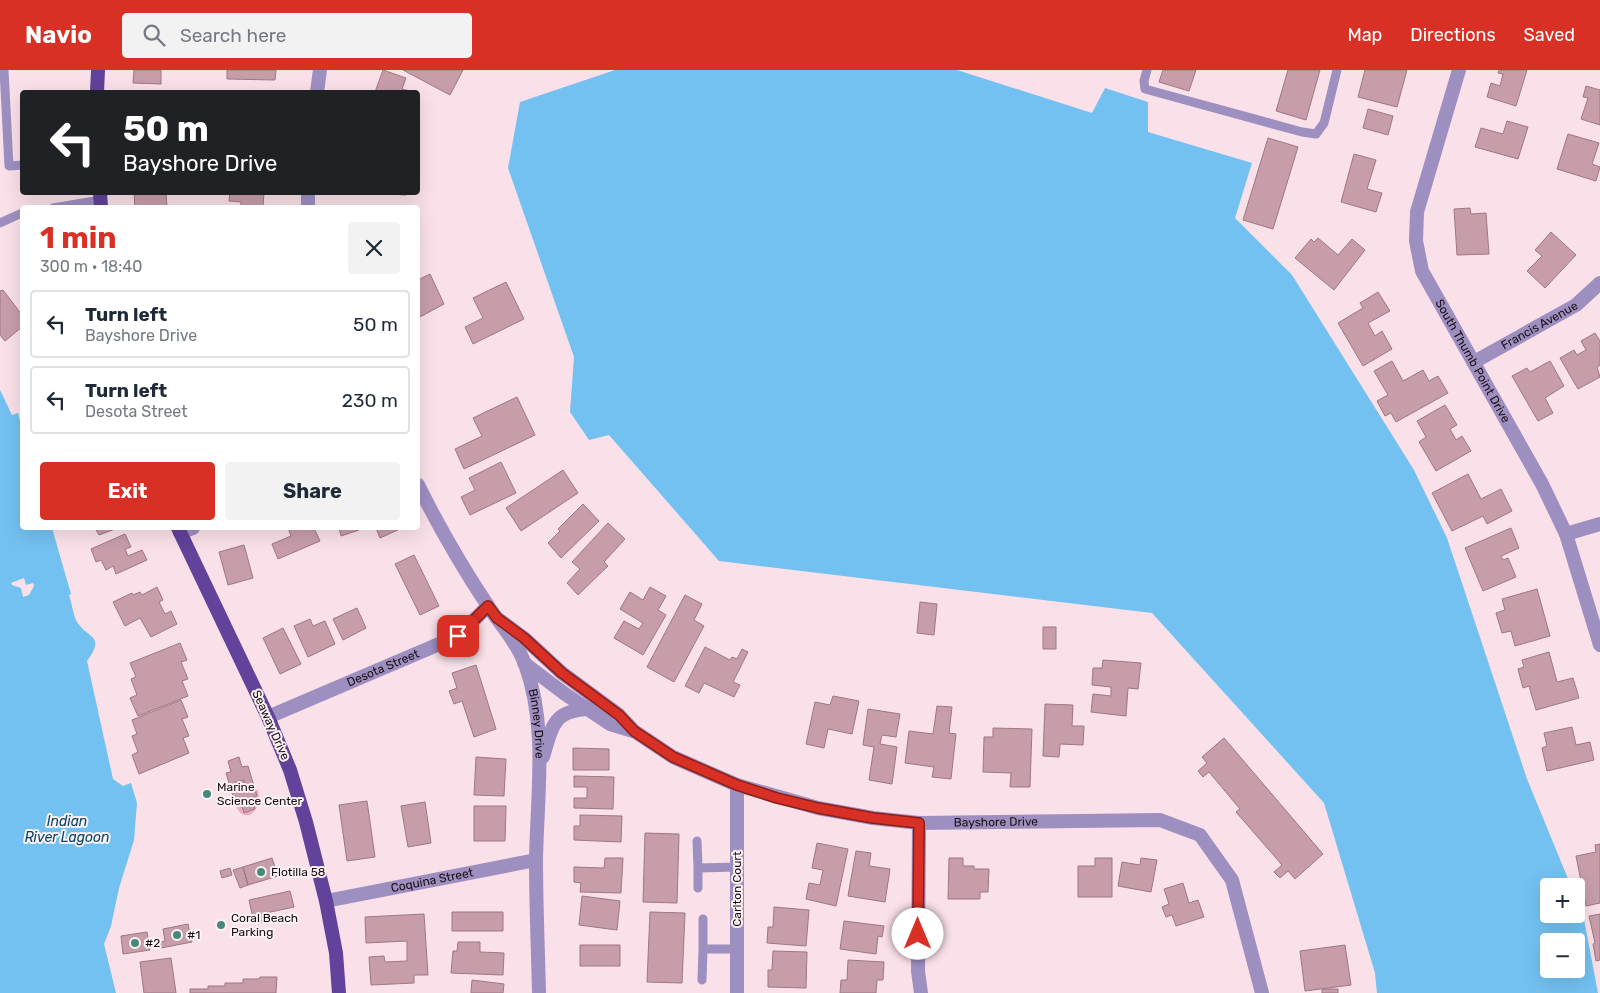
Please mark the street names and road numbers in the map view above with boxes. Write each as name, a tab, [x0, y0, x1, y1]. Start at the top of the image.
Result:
street label: South Thumb Point Drive	[1432, 297, 1513, 425]
street label: Francis Avenue	[1499, 298, 1580, 352]
street label: Desota Street	[345, 646, 421, 690]
street label: Seaway Drive	[249, 688, 293, 762]
street label: Binney Drive	[526, 688, 547, 759]
street label: Bayshore Drive	[954, 815, 1038, 830]
street label: Carlton Court	[730, 851, 744, 927]
street label: Coquina Street	[390, 865, 475, 895]

